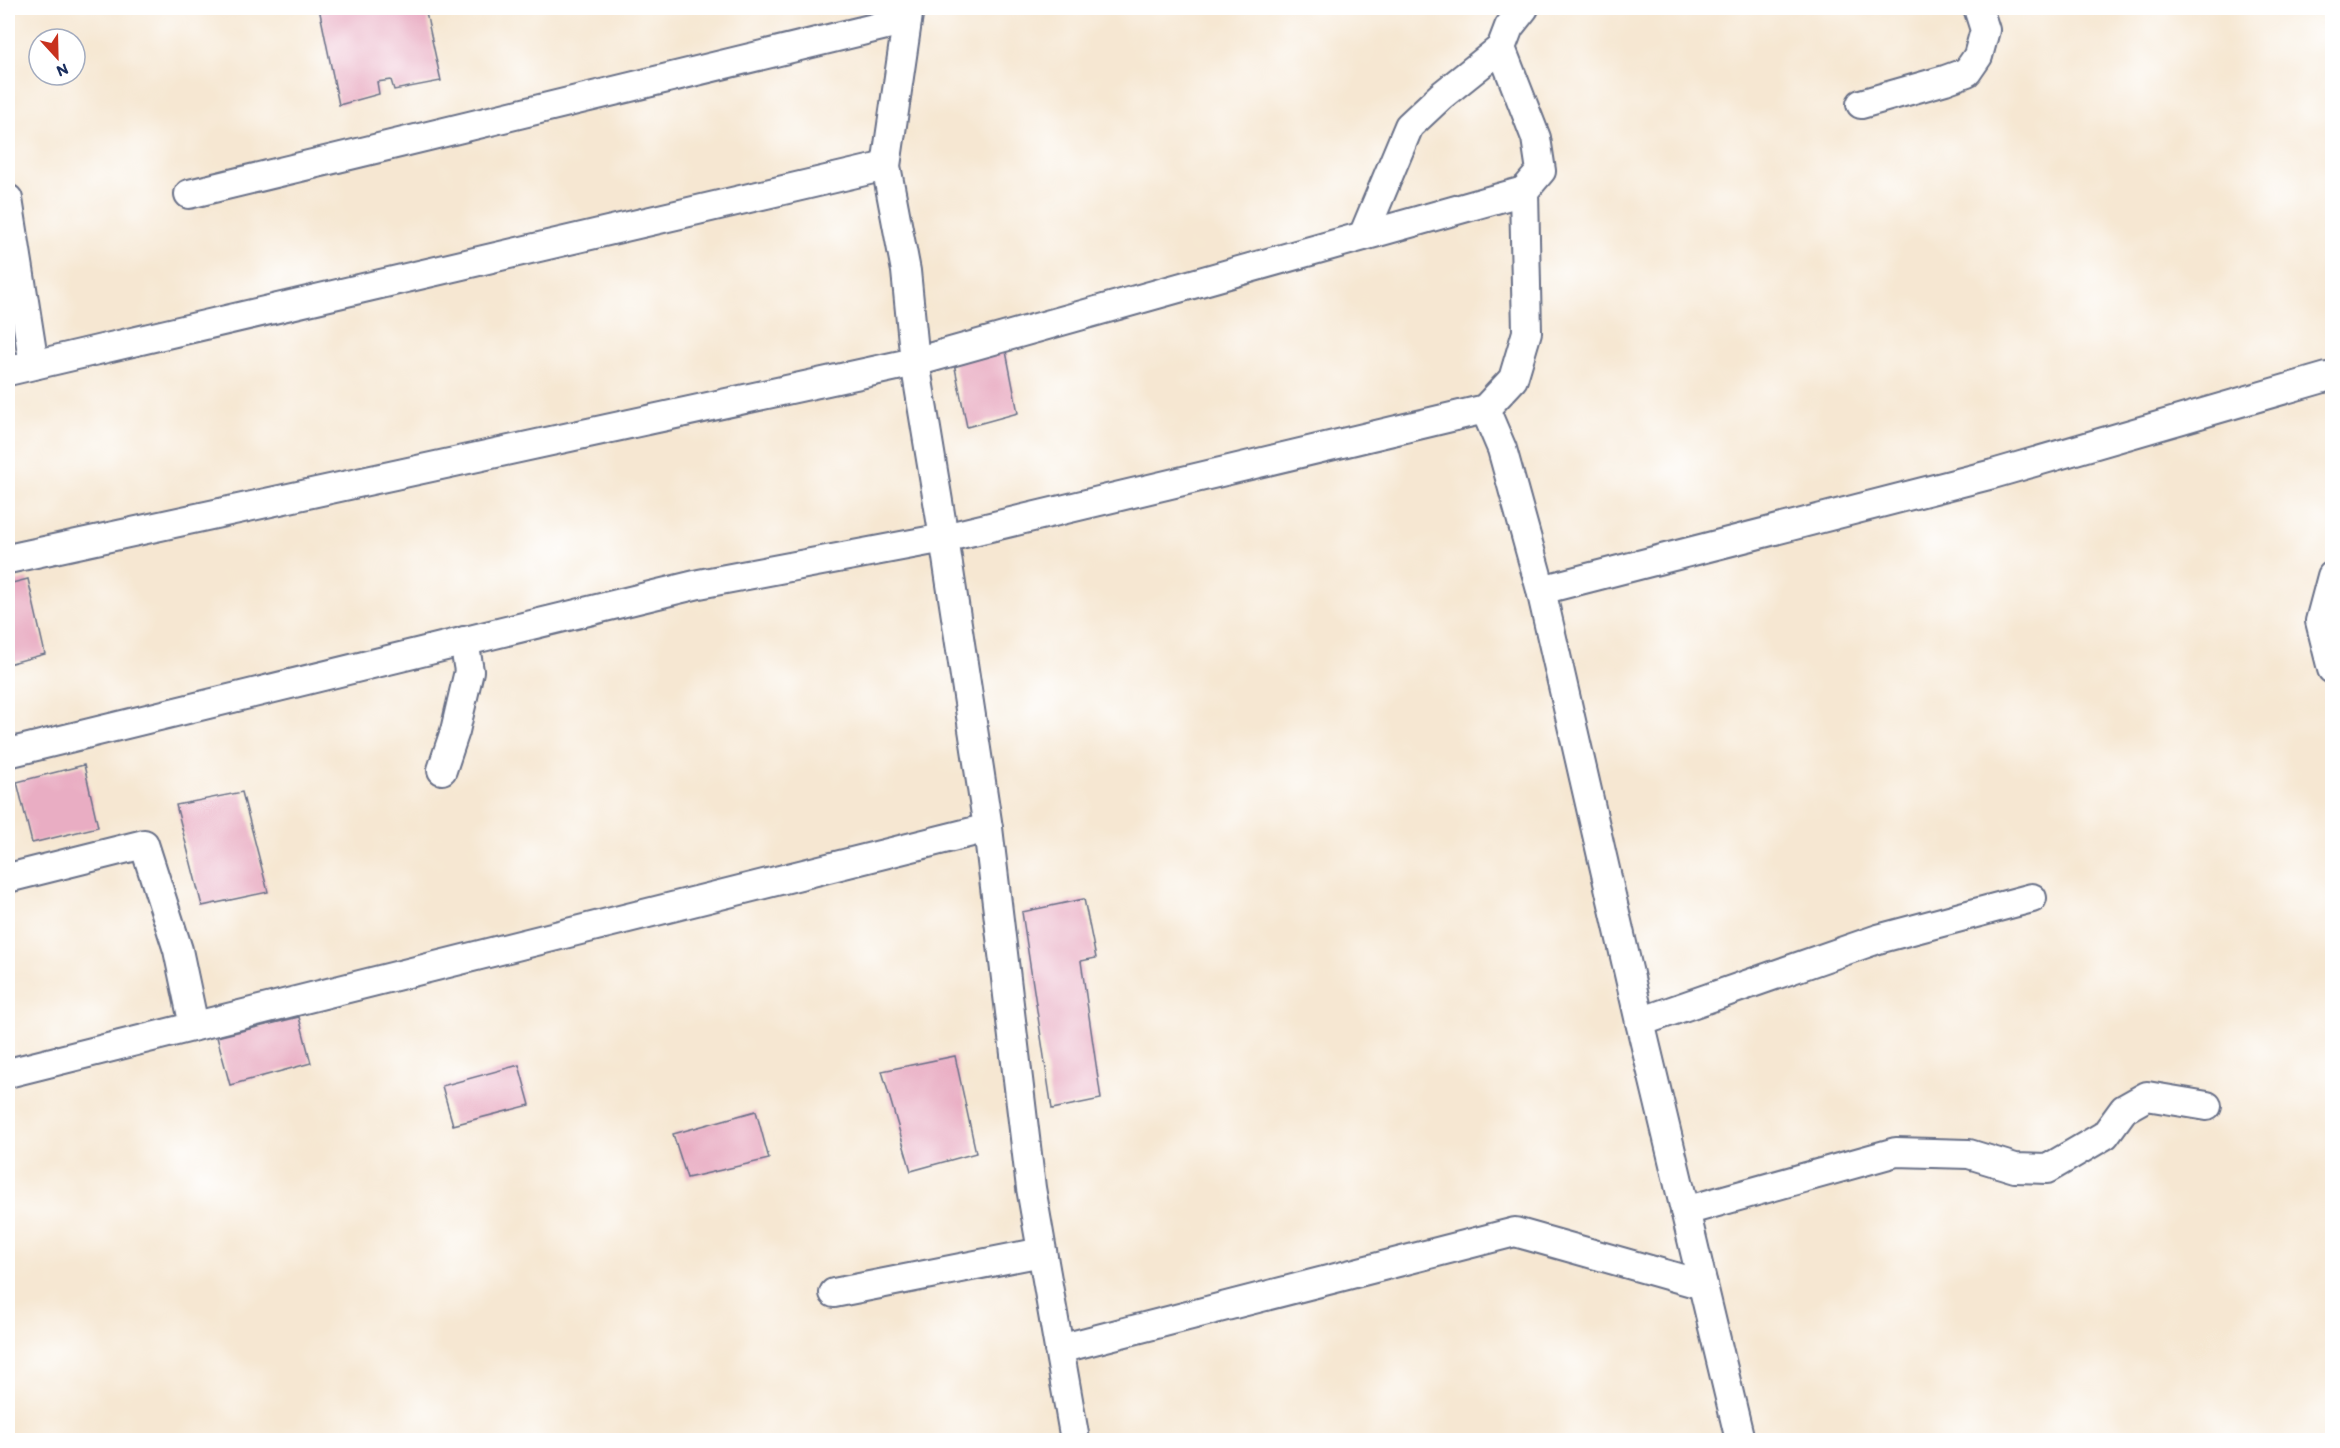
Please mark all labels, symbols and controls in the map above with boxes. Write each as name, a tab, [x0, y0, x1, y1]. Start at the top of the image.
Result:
north arrow	[27, 27, 87, 87]
text: N	[54, 60, 71, 81]

